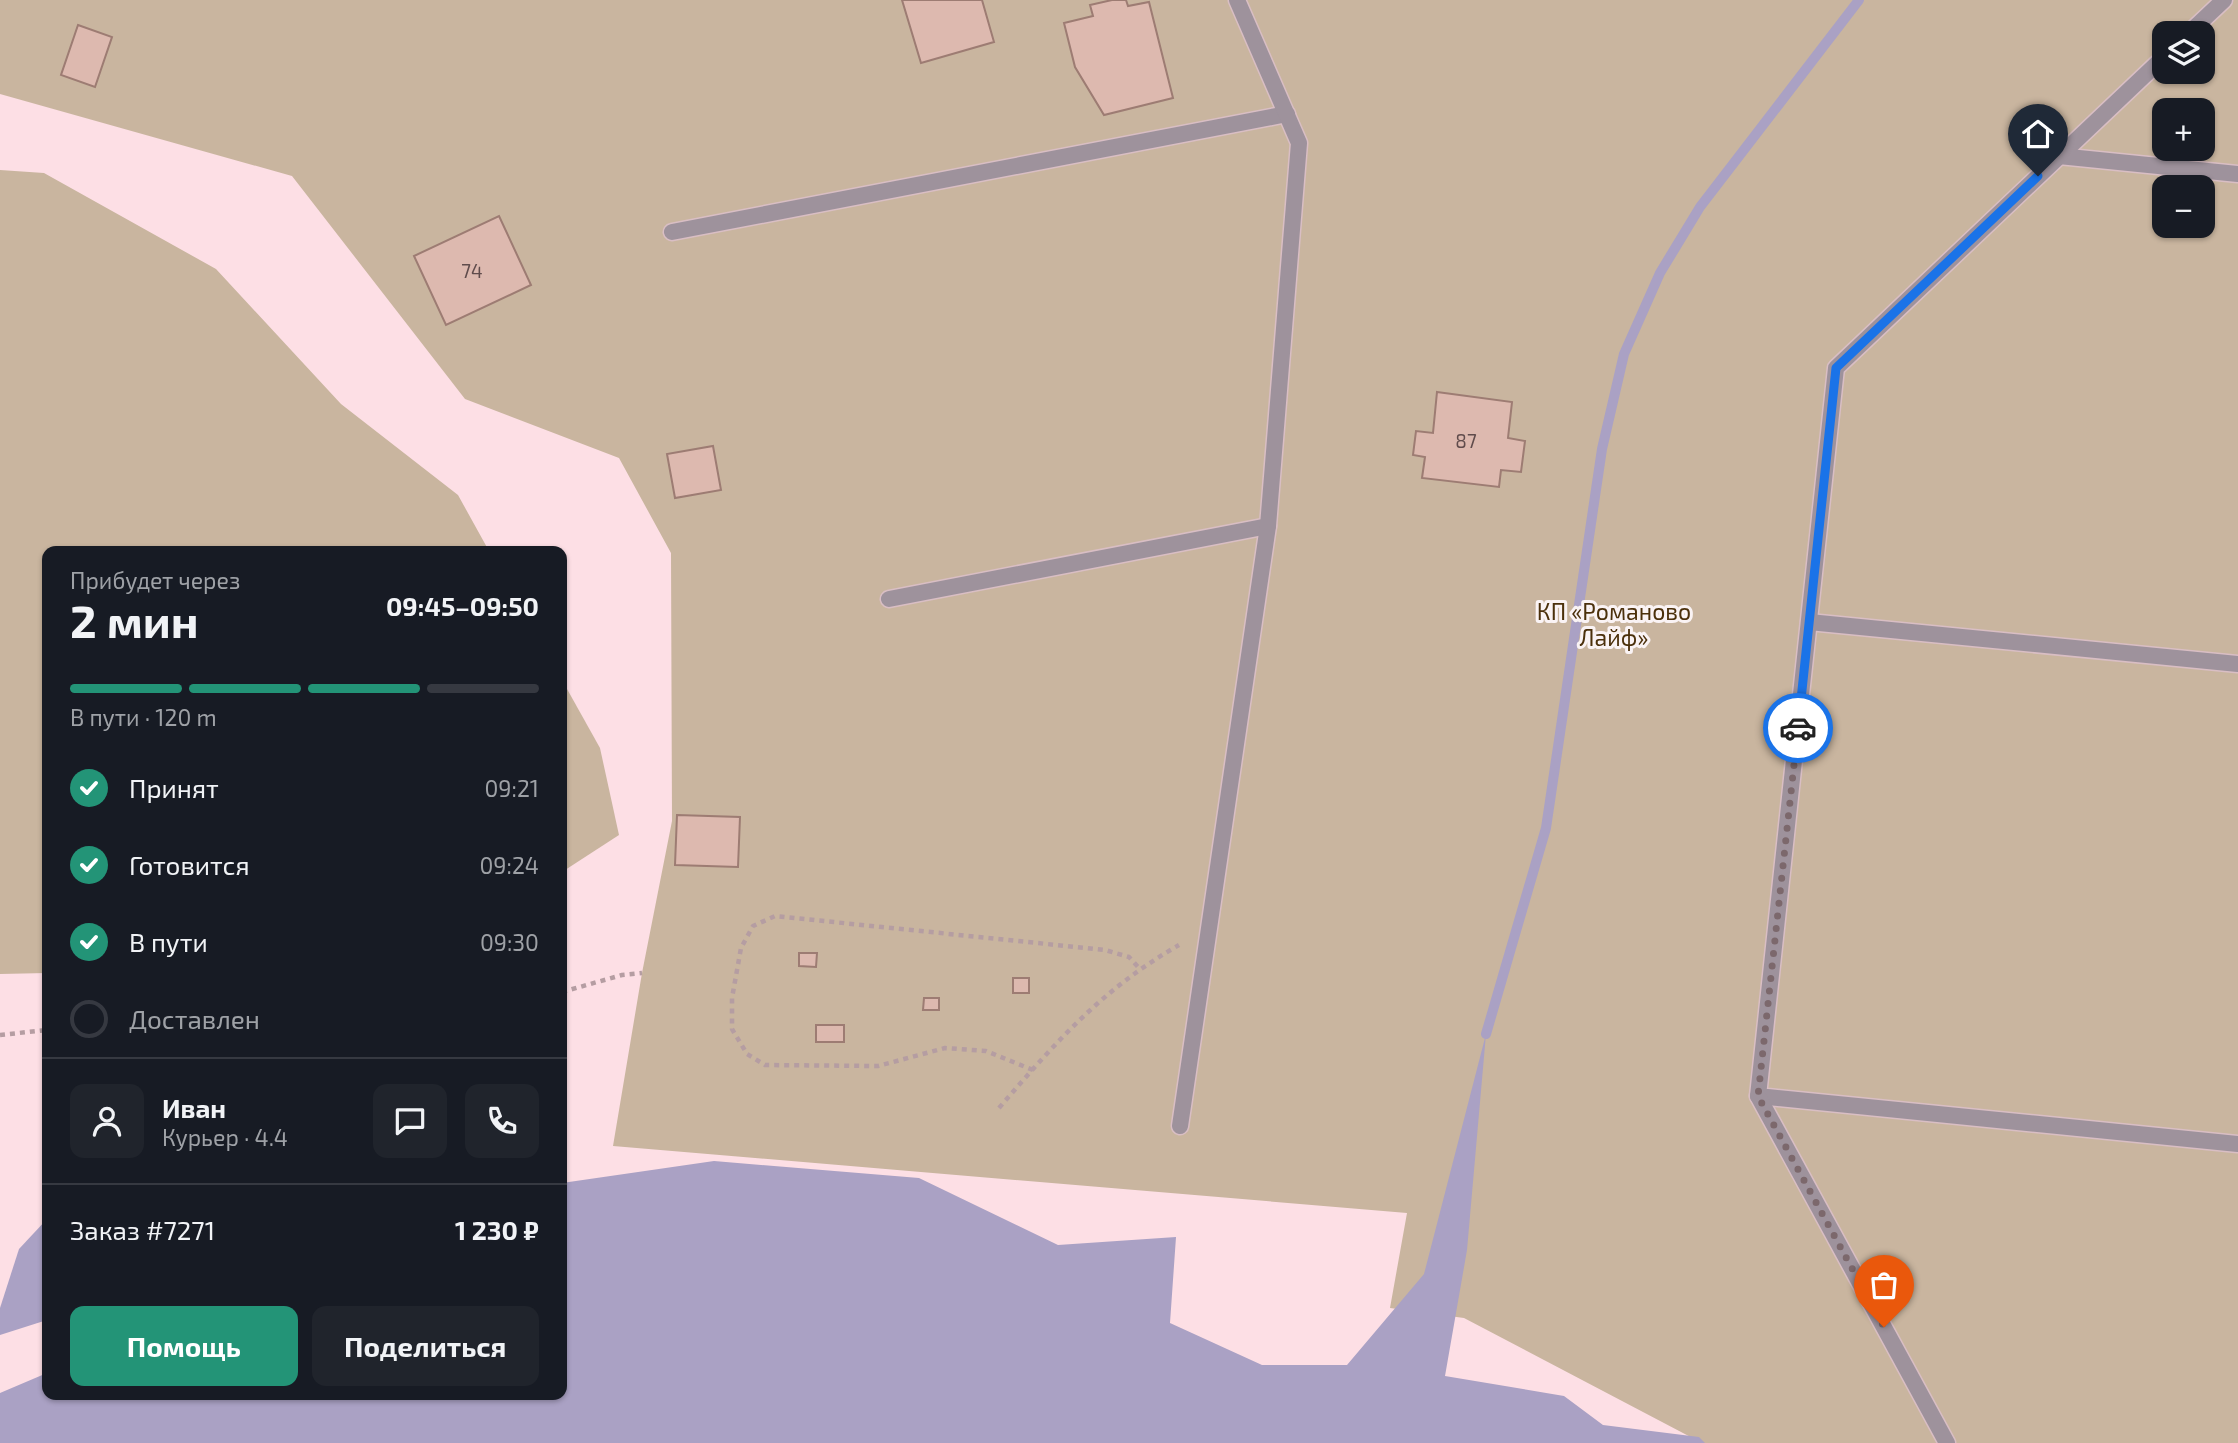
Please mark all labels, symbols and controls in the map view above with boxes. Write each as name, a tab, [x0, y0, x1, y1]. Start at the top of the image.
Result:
map controls	[2152, 21, 2215, 238]
button: layers	[2152, 21, 2215, 84]
button: +	[2152, 98, 2215, 161]
pin	[2008, 104, 2068, 176]
icon: home	[2019, 115, 2057, 153]
button: −	[2152, 175, 2215, 238]
house number: 74	[461, 259, 483, 282]
house number: 87	[1455, 429, 1477, 452]
text: Прибудет через	[70, 566, 240, 594]
text: 09:45–09:50	[386, 590, 539, 621]
text: 2 мин	[70, 592, 199, 647]
park label: КП «Романово Лайф»	[1537, 597, 1691, 651]
courier	[1763, 693, 1833, 763]
text: В пути · 120 m	[70, 703, 217, 731]
icon: car	[1779, 709, 1817, 747]
icon: check	[70, 769, 108, 807]
text: Принят	[129, 772, 219, 803]
text: 09:21	[484, 774, 539, 802]
icon: check	[70, 846, 108, 884]
text: Готовится	[129, 849, 250, 880]
text: 09:24	[479, 851, 539, 879]
icon: check	[70, 923, 108, 961]
text: В пути	[129, 926, 208, 957]
text: 09:30	[480, 928, 539, 956]
text: Доставлен	[129, 1003, 260, 1034]
button: person	[70, 1084, 144, 1158]
button: chat	[373, 1084, 447, 1158]
button: phone	[465, 1084, 539, 1158]
text: Иван	[162, 1092, 226, 1123]
text: Курьер · 4.4	[162, 1123, 288, 1151]
text: Заказ #7271	[70, 1214, 215, 1245]
text: 1 230 ₽	[455, 1214, 539, 1245]
pin	[1854, 1255, 1914, 1327]
icon: bag	[1865, 1266, 1903, 1304]
button: Помощь	[70, 1306, 298, 1386]
button: Поделиться	[312, 1306, 539, 1386]

